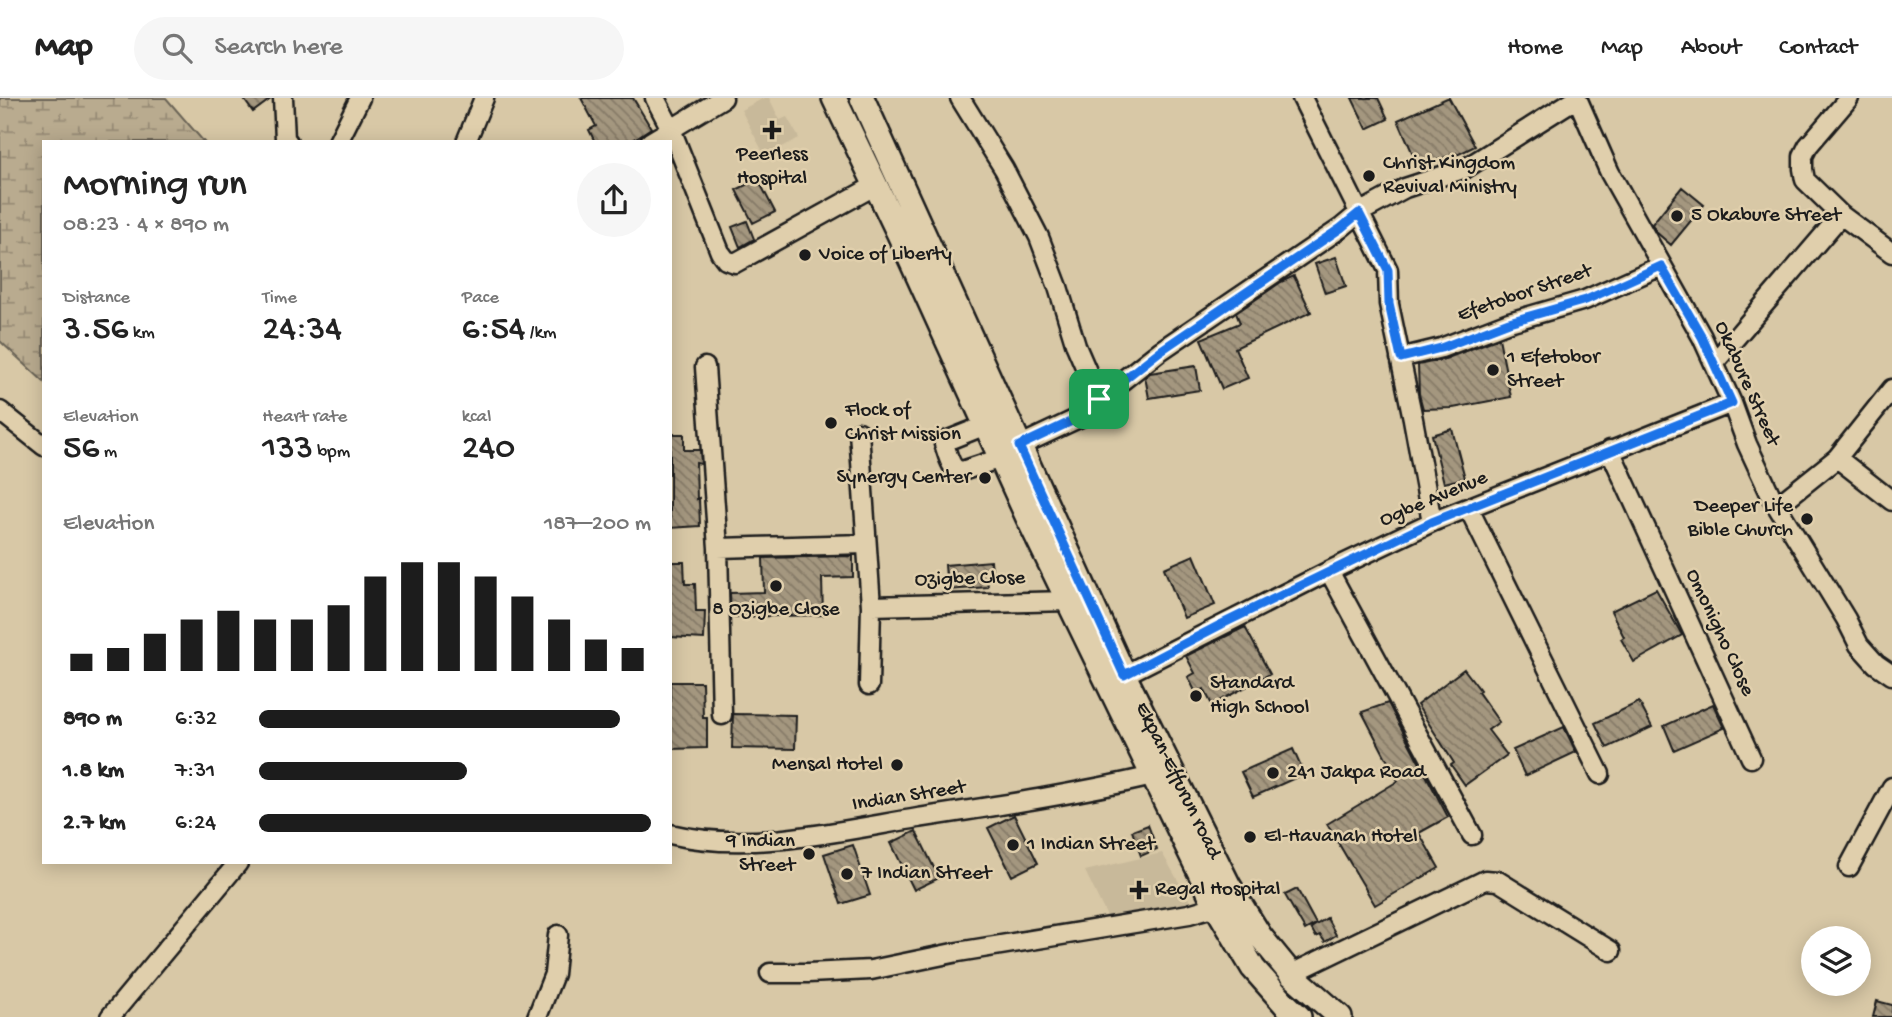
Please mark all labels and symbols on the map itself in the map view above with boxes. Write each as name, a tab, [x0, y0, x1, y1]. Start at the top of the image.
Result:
marker: Peerless Hospital	[762, 120, 782, 140]
place label: Peerless Hospital	[735, 143, 809, 192]
place label: Christ Kingdom Revival Ministry	[1383, 152, 1517, 201]
marker: Christ Kingdom Revival Ministry	[1361, 168, 1377, 184]
place label: 5 Okabure Street	[1691, 204, 1843, 229]
marker: 5 Okabure Street	[1669, 208, 1685, 224]
place label: Voice of Liberty	[818, 243, 952, 268]
marker: Voice of Liberty	[797, 247, 813, 263]
street label: Efetobor Street	[1455, 259, 1598, 329]
street label: Okabure Street	[1707, 318, 1786, 452]
place label: 1 Efetobor Street	[1506, 346, 1601, 395]
marker: 1 Efetobor Street	[1485, 362, 1501, 378]
pin	[1069, 369, 1129, 429]
place label: Flock of Christ Mission	[844, 399, 961, 448]
marker: Flock of Christ Mission	[823, 415, 839, 431]
place label: Synergy Center	[836, 466, 973, 491]
street label: Ogbe Avenue	[1376, 466, 1493, 534]
marker: Synergy Center	[977, 470, 993, 486]
place label: Deeper Life Bible Church	[1687, 495, 1794, 544]
marker: Deeper Life Bible Church	[1799, 511, 1815, 527]
street label: Omonigho Close	[1679, 565, 1760, 702]
street label: Ozigbe Close	[914, 567, 1027, 593]
marker: 8 Ozigbe Close	[768, 578, 784, 594]
place label: 8 Ozigbe Close	[712, 598, 841, 623]
place label: Standard High School	[1210, 672, 1309, 721]
marker: Standard High School	[1188, 688, 1204, 704]
street label: Ekpan-Effurun road	[1128, 699, 1227, 865]
place label: Mensal Hotel	[772, 753, 883, 778]
marker: Mensal Hotel	[889, 757, 905, 773]
place label: 241 Jakpa Road	[1287, 761, 1427, 786]
marker: 241 Jakpa Road	[1265, 765, 1281, 781]
street label: Indian Street	[850, 775, 970, 818]
place label: El-Havanah Hotel	[1264, 825, 1418, 850]
marker: El-Havanah Hotel	[1242, 829, 1258, 845]
place label: 9 Indian Street	[725, 830, 797, 879]
place label: 1 Indian Street	[1026, 833, 1157, 858]
marker: 1 Indian Street	[1005, 837, 1021, 853]
marker: 9 Indian Street	[801, 846, 817, 862]
place label: 7 Indian Street	[860, 862, 994, 887]
marker: 7 Indian Street	[839, 866, 855, 882]
place label: Regal Hospital	[1155, 878, 1280, 903]
marker: Regal Hospital	[1129, 880, 1149, 900]

